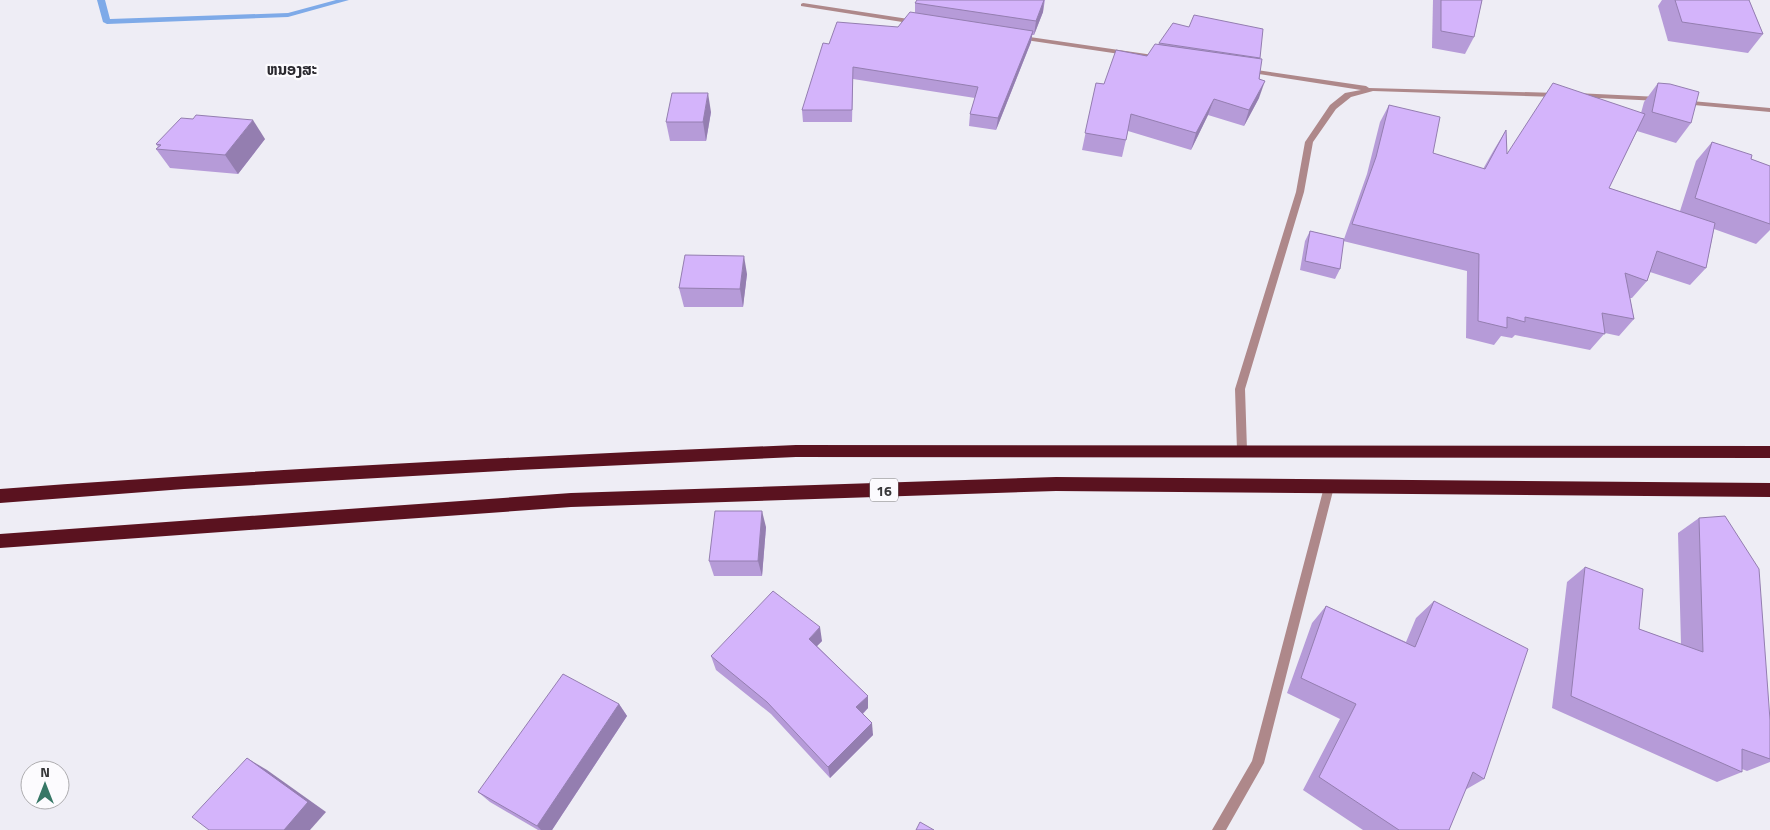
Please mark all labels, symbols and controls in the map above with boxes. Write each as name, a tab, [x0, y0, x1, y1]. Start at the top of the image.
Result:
district label: ຫນອງສະ	[267, 58, 317, 81]
road number: 16	[870, 478, 898, 502]
north arrow	[20, 760, 70, 810]
text: N	[40, 761, 50, 782]

